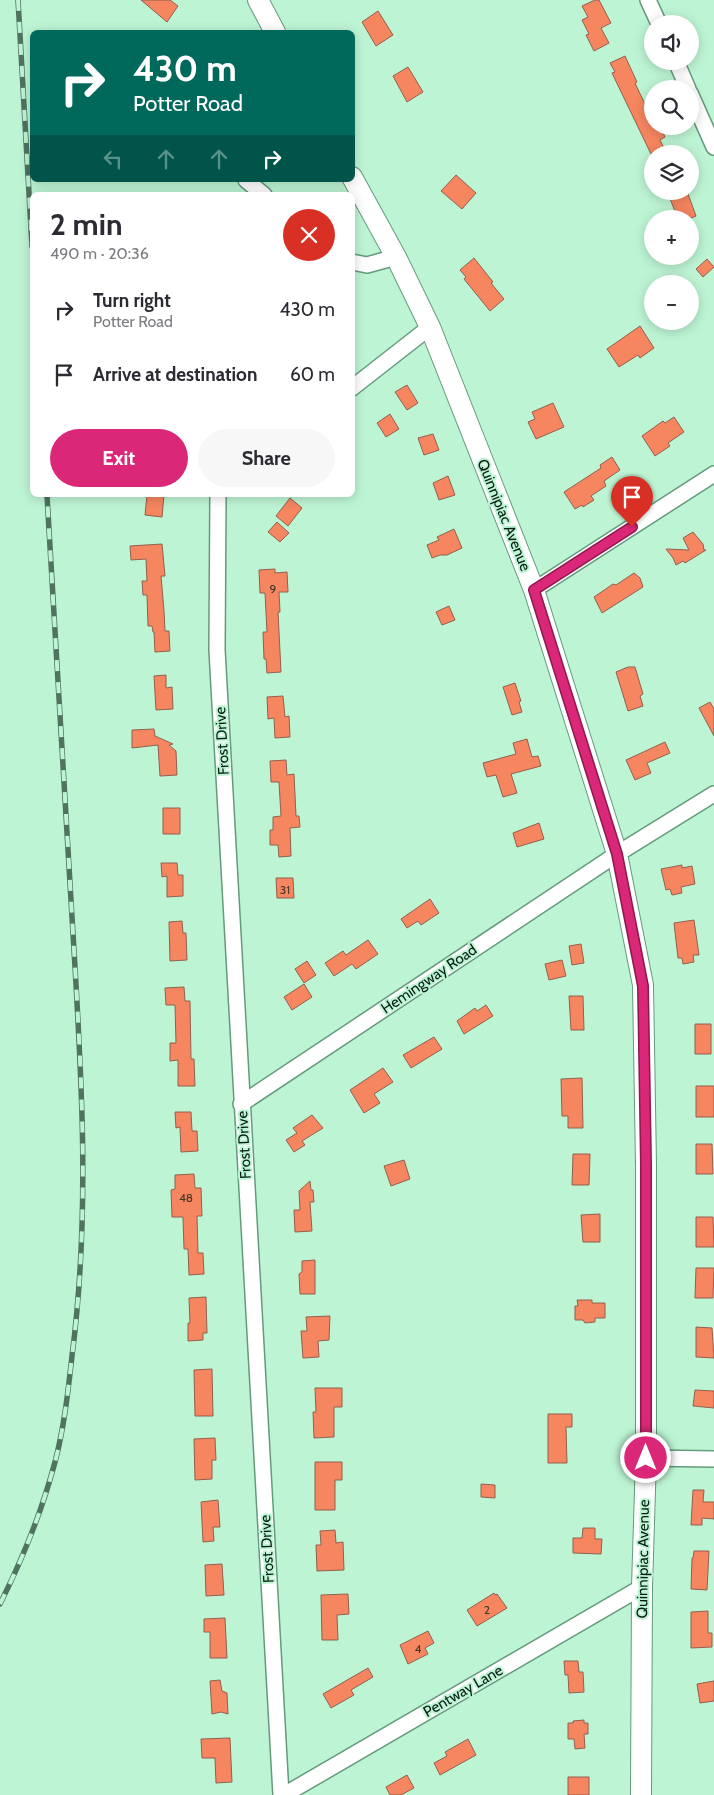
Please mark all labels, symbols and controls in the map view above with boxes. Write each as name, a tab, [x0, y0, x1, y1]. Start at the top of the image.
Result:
map controls	[644, 15, 699, 330]
button: sound	[644, 15, 699, 70]
text: 430 m	[133, 47, 237, 90]
icon: right	[50, 50, 115, 115]
button: search	[644, 80, 699, 135]
text: Potter Road	[133, 90, 243, 117]
icon: left	[99, 145, 127, 173]
icon: ahead	[152, 145, 180, 173]
icon: ahead	[205, 145, 233, 173]
icon: right	[258, 145, 286, 173]
button: layers	[644, 145, 699, 200]
text: 2 min	[50, 206, 122, 243]
button: close	[283, 209, 335, 261]
button: +	[644, 210, 699, 265]
text: 490 m · 20:36	[50, 244, 149, 263]
button: −	[644, 275, 699, 330]
text: Turn right	[93, 289, 171, 312]
icon: right	[50, 296, 78, 324]
text: 430 m	[280, 298, 335, 321]
text: Potter Road	[93, 312, 173, 331]
icon: arrive	[50, 361, 78, 389]
text: Arrive at destination	[93, 363, 257, 386]
text: 60 m	[290, 363, 335, 386]
button: Exit	[50, 429, 188, 487]
button: Share	[198, 429, 335, 487]
street label: Quinnipiac Avenue	[473, 456, 535, 574]
pin	[611, 476, 653, 527]
icon: arrive	[618, 483, 646, 511]
house number: 9	[270, 581, 277, 596]
street label: Frost Drive	[211, 706, 233, 776]
house number: 31	[280, 882, 290, 897]
street label: Hemingway Road	[378, 940, 480, 1018]
street label: Frost Drive	[233, 1110, 255, 1180]
house number: 48	[179, 1190, 193, 1205]
position arrow	[619, 1431, 671, 1483]
street label: Quinnipiac Avenue	[633, 1499, 653, 1619]
street label: Frost Drive	[256, 1514, 278, 1584]
house number: 2	[484, 1602, 490, 1617]
house number: 4	[415, 1641, 422, 1656]
street label: Pentway Lane	[420, 1661, 506, 1721]

